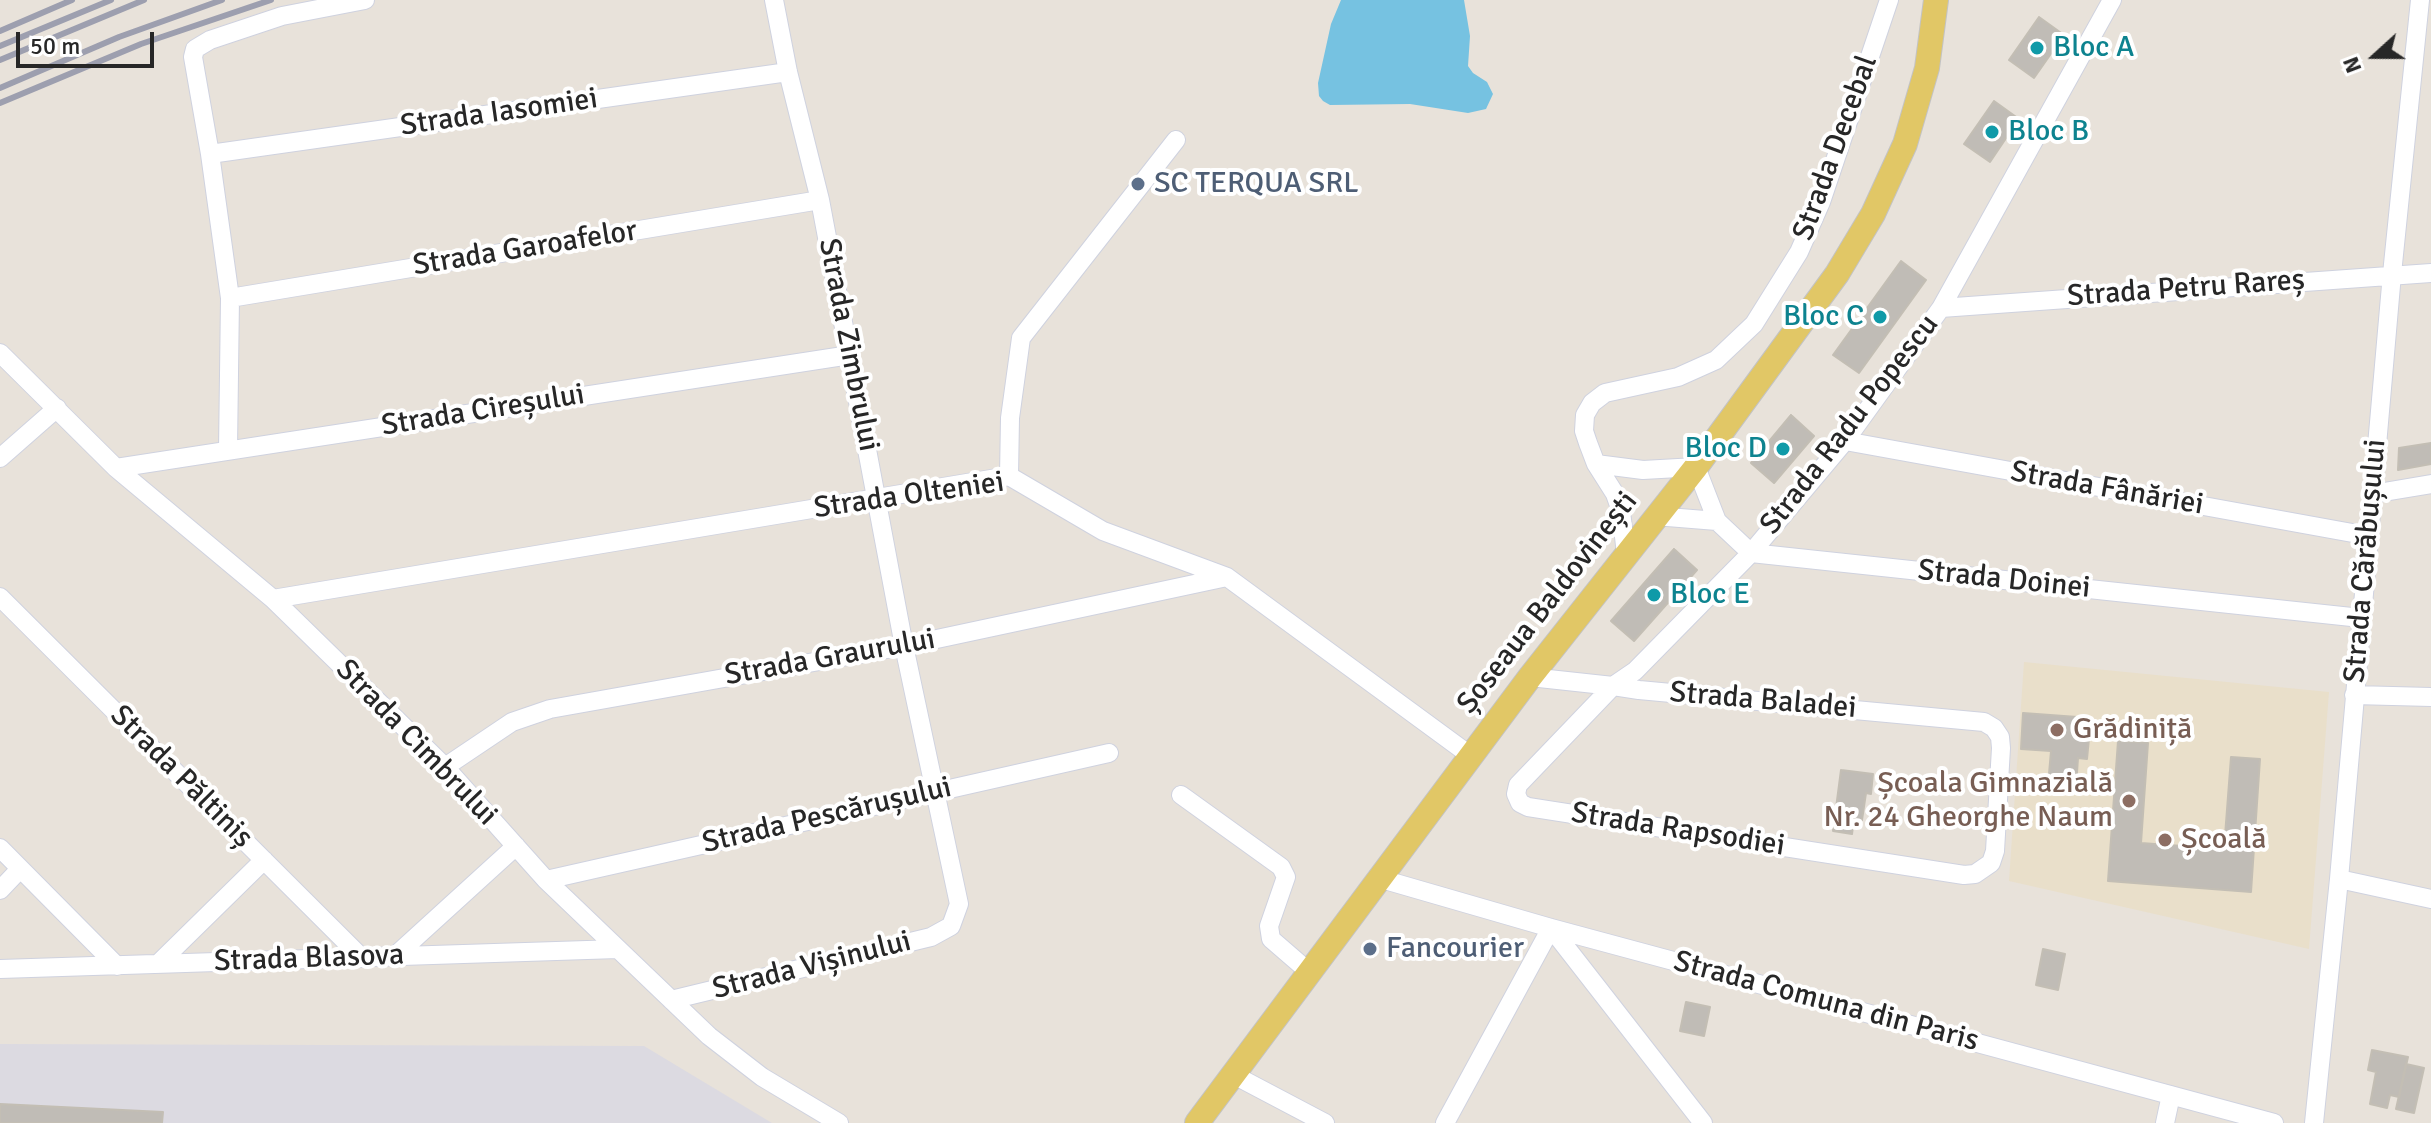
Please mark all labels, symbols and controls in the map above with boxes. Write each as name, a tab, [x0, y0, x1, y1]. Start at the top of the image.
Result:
scale bar	[20, 16, 158, 66]
north arrow	[2335, 16, 2415, 96]
place label: Bloc A	[2053, 30, 2134, 66]
text: 50 m	[30, 31, 80, 61]
marker: Bloc A	[2028, 39, 2046, 57]
street label: Strada Decebal	[1786, 51, 1886, 245]
text: N	[2337, 53, 2367, 77]
street label: Strada Iasomiei	[398, 81, 600, 145]
place label: Bloc B	[2008, 114, 2089, 150]
marker: Bloc B	[1983, 123, 2001, 141]
place label: SC TERQUA SRL	[1154, 166, 1359, 202]
marker: SC TERQUA SRL	[1129, 175, 1147, 193]
street label: Strada Garoafelor	[410, 214, 640, 284]
street label: Strada Zimbrului	[810, 236, 886, 454]
street label: Strada Petru Rareș	[2066, 263, 2306, 315]
place label: Bloc C	[1783, 299, 1864, 335]
street label: Strada Radu Popescu	[1753, 308, 1947, 542]
marker: Bloc C	[1871, 308, 1889, 326]
street label: Strada Cireșului	[379, 377, 587, 445]
place label: Bloc D	[1685, 431, 1767, 467]
street label: Strada Cărăbușului	[2337, 438, 2395, 684]
marker: Bloc D	[1774, 440, 1792, 458]
street label: Strada Fânăriei	[2008, 454, 2206, 524]
street label: Strada Olteniei	[812, 465, 1006, 527]
street label: Șoseaua Baldovinești	[1450, 485, 1646, 721]
street label: Strada Doinei	[1916, 553, 2092, 607]
place label: Bloc E	[1670, 577, 1750, 613]
marker: Bloc E	[1645, 586, 1663, 604]
street label: Strada Graurului	[722, 622, 938, 694]
street label: Strada Cimbrului	[328, 652, 504, 834]
street label: Strada Baladei	[1668, 675, 1858, 727]
street label: Strada Păltiniș	[102, 698, 260, 856]
place label: Grădiniță	[2073, 712, 2192, 748]
marker: Grădiniță	[2048, 721, 2066, 739]
place label: Școala Gimnazială Nr. 24 Gheorghe Naum	[1823, 766, 2113, 836]
street label: Strada Pescărușului	[699, 770, 955, 862]
marker: Școala Gimnazială Nr. 24 Gheorghe Naum	[2120, 792, 2138, 810]
street label: Strada Rapsodiei	[1569, 795, 1787, 865]
place label: Școală	[2181, 822, 2267, 858]
marker: Școală	[2156, 831, 2174, 849]
street label: Strada Vișinului	[709, 924, 915, 1008]
place label: Fancourier	[1386, 931, 1524, 967]
street label: Strada Blasova	[213, 938, 405, 980]
marker: Fancourier	[1361, 940, 1379, 958]
street label: Strada Comuna din Paris	[1670, 944, 1982, 1060]

